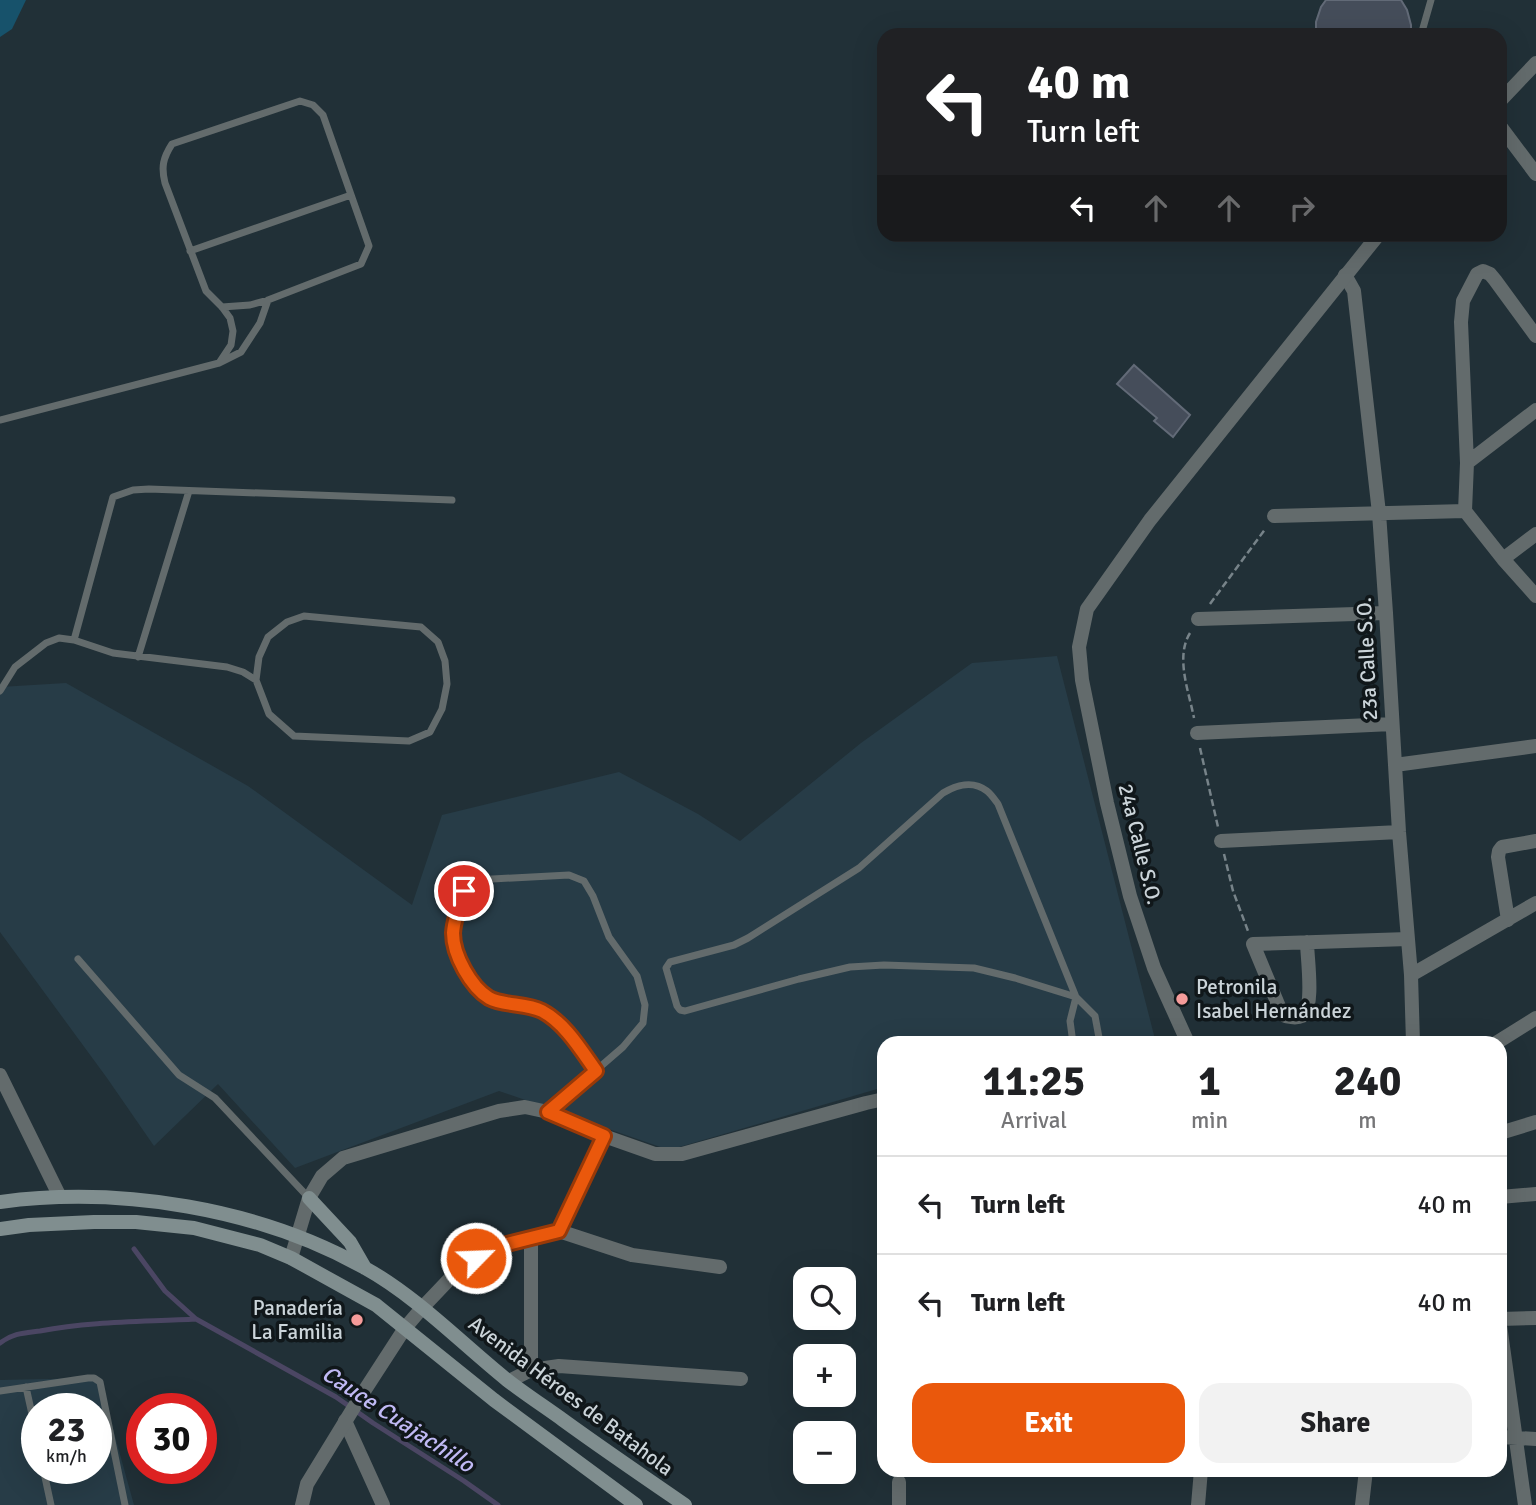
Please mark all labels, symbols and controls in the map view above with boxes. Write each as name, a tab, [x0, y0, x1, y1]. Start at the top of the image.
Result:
text: 40 m	[1027, 52, 1130, 112]
icon: left	[912, 56, 1003, 147]
text: Turn left	[1027, 112, 1140, 151]
icon: left	[1064, 189, 1102, 227]
icon: ahead	[1137, 189, 1175, 227]
icon: ahead	[1210, 189, 1248, 227]
icon: right	[1283, 189, 1321, 227]
street label: 23a Calle S.O.	[1351, 597, 1383, 721]
street label: 24a Calle S.O.	[1112, 781, 1168, 907]
pin	[434, 861, 494, 921]
icon: arrive	[445, 872, 483, 910]
place label: Petronila Isabel Hernández	[1196, 974, 1351, 1024]
marker: Petronila Isabel Hernández	[1174, 991, 1190, 1007]
text: 11:25	[982, 1056, 1086, 1107]
text: 1	[1198, 1056, 1221, 1107]
text: 240	[1333, 1056, 1402, 1107]
text: Arrival	[1001, 1106, 1067, 1135]
text: min	[1191, 1106, 1228, 1135]
text: m	[1358, 1106, 1377, 1135]
icon: left	[912, 1186, 950, 1224]
text: Turn left	[971, 1189, 1065, 1221]
text: 40 m	[1417, 1189, 1472, 1221]
position arrow	[439, 1221, 513, 1295]
map controls	[793, 1267, 856, 1484]
button: search	[793, 1267, 856, 1330]
icon: left	[912, 1284, 950, 1322]
text: Turn left	[971, 1287, 1065, 1319]
text: 40 m	[1417, 1287, 1472, 1319]
place label: Panadería La Familia	[251, 1295, 343, 1345]
street label: Avenida Héroes de Batahola	[463, 1310, 679, 1482]
marker: Panadería La Familia	[349, 1312, 365, 1328]
button: +	[793, 1344, 856, 1407]
water label: Cauce Cuajachillo	[316, 1359, 480, 1480]
button: Exit	[912, 1383, 1185, 1463]
button: Share	[1199, 1383, 1472, 1463]
speed limit sign: 30	[126, 1393, 217, 1484]
text: 23	[48, 1408, 85, 1451]
button: −	[793, 1421, 856, 1484]
text: km/h	[46, 1445, 87, 1467]

